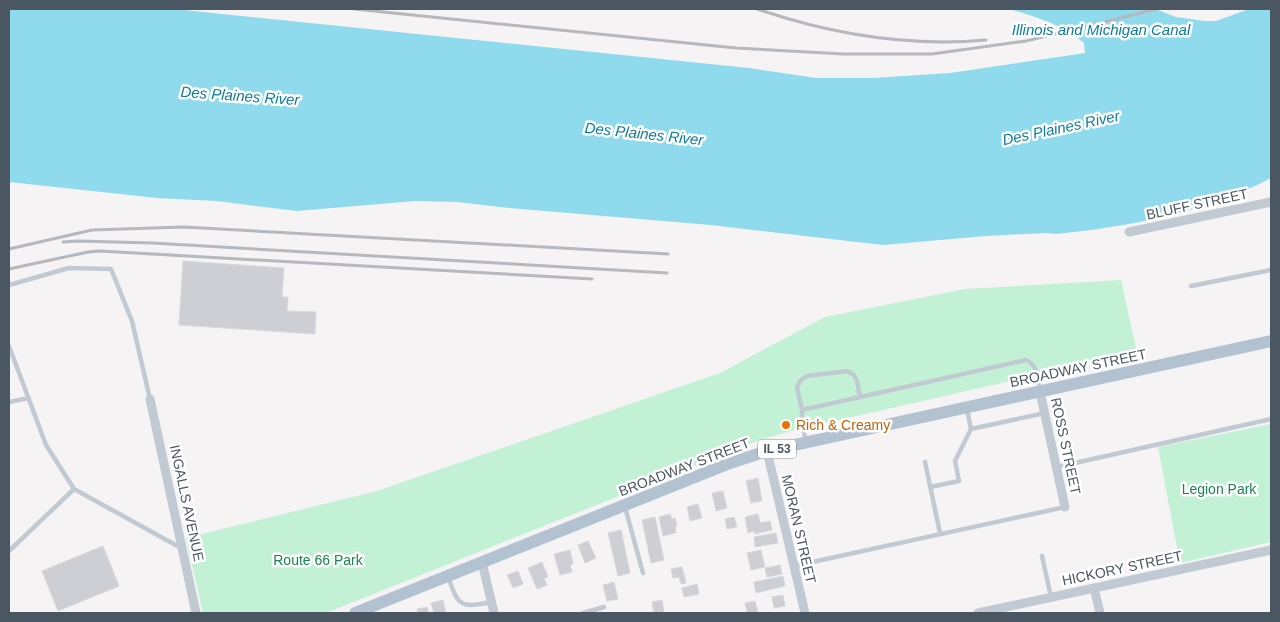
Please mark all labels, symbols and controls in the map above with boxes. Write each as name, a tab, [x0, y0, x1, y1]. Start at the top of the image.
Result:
water label: Illinois and Michigan Canal	[1012, 21, 1191, 38]
water label: Des Plaines River	[180, 83, 301, 108]
water label: Des Plaines River	[1001, 107, 1122, 148]
water label: Des Plaines River	[584, 119, 705, 148]
street label: BLUFF STREET	[1145, 185, 1250, 223]
street label: BROADWAY STREET	[1008, 346, 1148, 390]
street label: ROSS STREET	[1048, 396, 1084, 496]
place label: Rich & Creamy	[796, 417, 890, 433]
marker: Rich & Creamy	[780, 419, 792, 431]
street label: BROADWAY STREET	[616, 434, 752, 499]
road number: IL 53	[758, 439, 796, 458]
street label: INGALLS AVENUE	[167, 443, 207, 563]
street label: MORAN STREET	[779, 473, 819, 585]
park label: Legion Park	[1182, 481, 1257, 497]
street label: HICKORY STREET	[1060, 547, 1184, 589]
park label: Route 66 Park	[273, 552, 364, 568]

